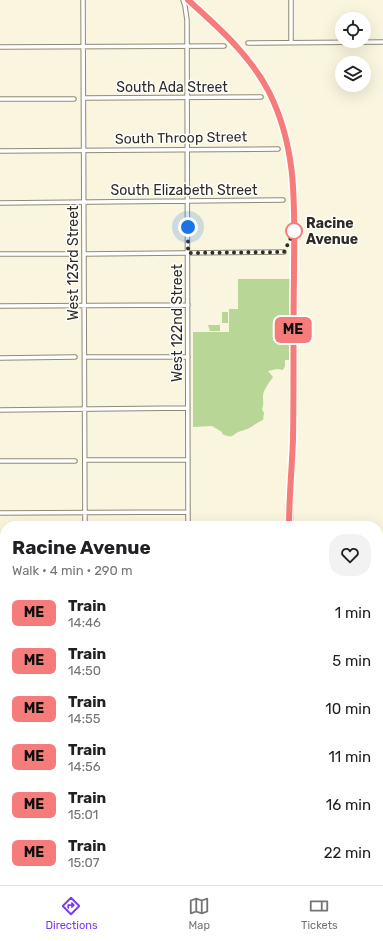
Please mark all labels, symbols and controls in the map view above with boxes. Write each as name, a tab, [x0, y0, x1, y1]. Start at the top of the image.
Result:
map controls	[335, 12, 371, 92]
button: locate	[335, 12, 371, 48]
button: layers	[335, 56, 371, 92]
street label: South Ada Street	[116, 79, 228, 96]
street label: South Throop Street	[115, 128, 248, 148]
street label: South Elizabeth Street	[111, 182, 258, 199]
street label: West 123rd Street	[65, 205, 82, 320]
place label: Racine Avenue	[306, 215, 358, 248]
your location	[178, 217, 198, 237]
marker: Racine Avenue	[285, 222, 303, 240]
street label: West 122nd Street	[169, 264, 186, 382]
line badge: ME	[275, 317, 311, 343]
text: ME	[283, 321, 303, 338]
button: heart	[329, 534, 371, 576]
text: Racine Avenue	[12, 536, 151, 559]
text: Walk · 4 min · 290 m	[12, 563, 133, 578]
text: Train	[68, 597, 106, 615]
text: ME	[24, 604, 44, 621]
text: 1 min	[335, 604, 371, 622]
text: 14:46	[68, 615, 101, 630]
text: Train	[68, 645, 106, 663]
text: ME	[24, 652, 44, 669]
text: 5 min	[332, 652, 371, 670]
text: 14:50	[68, 663, 101, 678]
text: Train	[68, 693, 106, 711]
text: ME	[24, 700, 44, 717]
text: 10 min	[325, 700, 371, 718]
text: 14:55	[68, 711, 100, 726]
text: Train	[68, 741, 106, 759]
text: ME	[24, 748, 44, 765]
text: 11 min	[328, 748, 371, 766]
text: 14:56	[68, 759, 101, 774]
text: Train	[68, 789, 106, 807]
text: ME	[24, 796, 44, 813]
text: 16 min	[326, 796, 371, 814]
text: 15:01	[68, 807, 98, 822]
text: Train	[68, 837, 106, 855]
text: ME	[24, 844, 44, 861]
text: 22 min	[324, 844, 371, 862]
text: 15:07	[68, 855, 100, 870]
tab: Directions	[45, 895, 98, 932]
tab: Map	[188, 895, 210, 932]
tab: Tickets	[301, 895, 338, 932]

